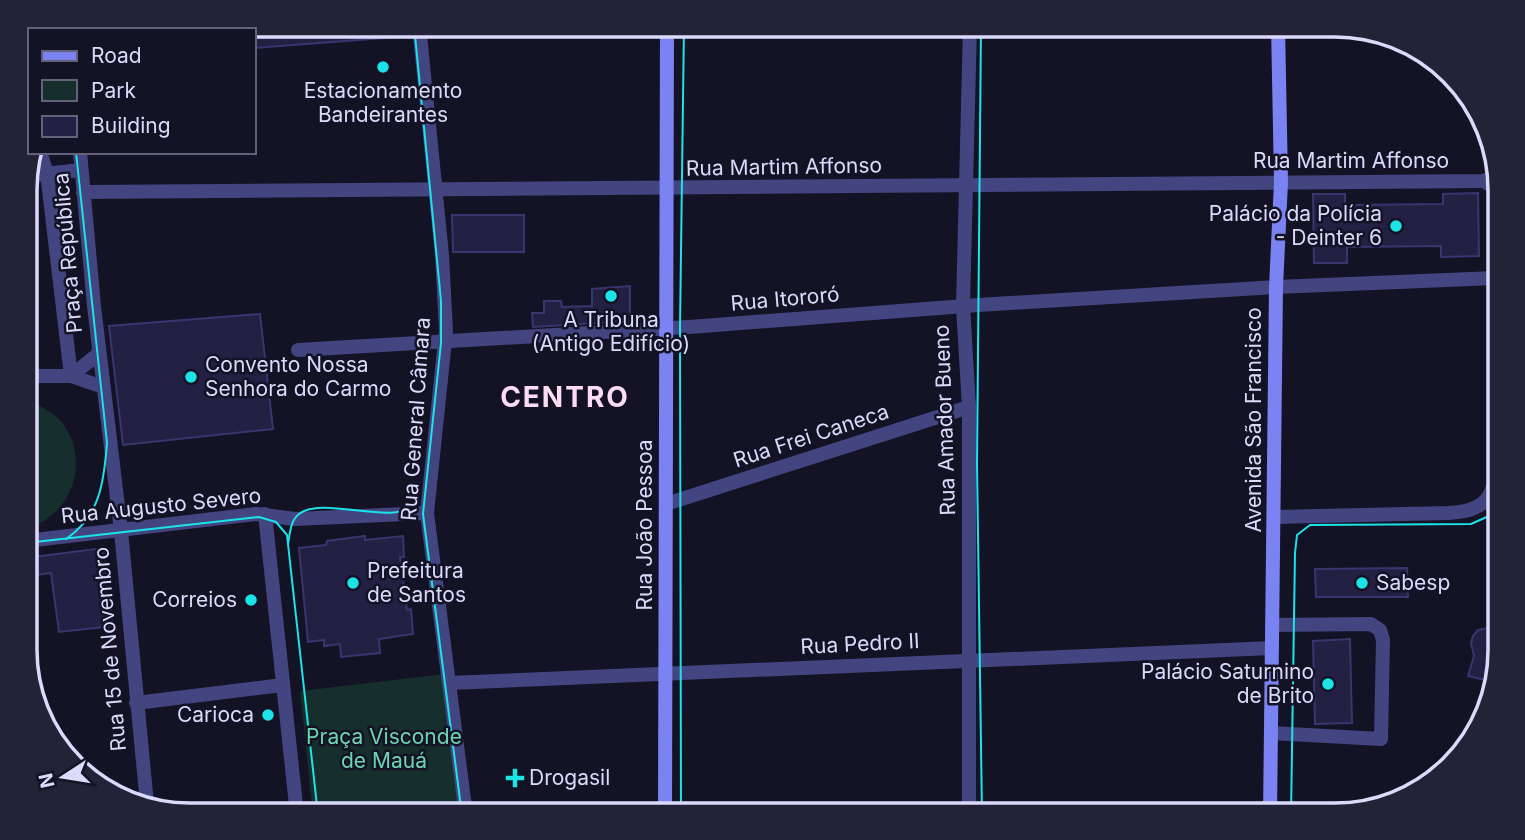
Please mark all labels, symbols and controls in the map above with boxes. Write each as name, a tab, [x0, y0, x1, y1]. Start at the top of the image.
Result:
legend	[28, 28, 256, 154]
text: Road	[91, 43, 142, 68]
marker: Estacionamento Bandeirantes	[375, 59, 391, 75]
text: Park	[91, 78, 136, 103]
place label: Estacionamento Bandeirantes	[304, 78, 462, 127]
text: Building	[91, 113, 171, 138]
street label: Rua Martim Affonso	[1253, 148, 1449, 173]
street label: Rua Martim Affonso	[686, 152, 882, 181]
street label: Praça República	[48, 172, 87, 334]
place label: Palácio da Polícia - Deinter 6	[1209, 201, 1382, 250]
marker: Palácio da Polícia - Deinter 6	[1388, 218, 1404, 234]
street label: Rua Itororó	[730, 281, 840, 316]
marker: A Tribuna (Antigo Edifício)	[603, 288, 619, 304]
place label: A Tribuna (Antigo Edifício)	[532, 307, 690, 356]
street label: Avenida São Francisco	[1241, 307, 1266, 533]
street label: Rua General Câmara	[396, 316, 435, 522]
street label: Rua Amador Bueno	[929, 324, 960, 516]
place label: Convento Nossa Senhora do Carmo	[205, 352, 391, 401]
marker: Convento Nossa Senhora do Carmo	[183, 369, 199, 385]
district label: CENTRO	[500, 380, 630, 414]
street label: Rua Frei Caneca	[730, 399, 892, 472]
street label: Rua João Pessoa	[632, 439, 657, 611]
street label: Rua Augusto Severo	[60, 483, 262, 528]
street label: Rua 15 de Novembro	[88, 546, 131, 752]
place label: Prefeitura de Santos	[367, 558, 466, 607]
place label: Sabesp	[1376, 570, 1450, 595]
marker: Prefeitura de Santos	[345, 575, 361, 591]
marker: Sabesp	[1354, 575, 1370, 591]
place label: Correios	[152, 587, 237, 612]
marker: Correios	[243, 592, 259, 608]
street label: Rua Pedro II	[800, 628, 920, 659]
place label: Palácio Saturnino de Brito	[1141, 659, 1314, 708]
marker: Palácio Saturnino de Brito	[1320, 676, 1336, 692]
place label: Carioca	[177, 702, 254, 727]
marker: Carioca	[260, 707, 276, 723]
park label: Praça Visconde de Mauá	[306, 724, 462, 773]
north arrow	[28, 742, 98, 812]
place label: Drogasil	[529, 765, 610, 790]
marker: Drogasil	[507, 770, 523, 786]
text: N	[34, 771, 60, 790]

